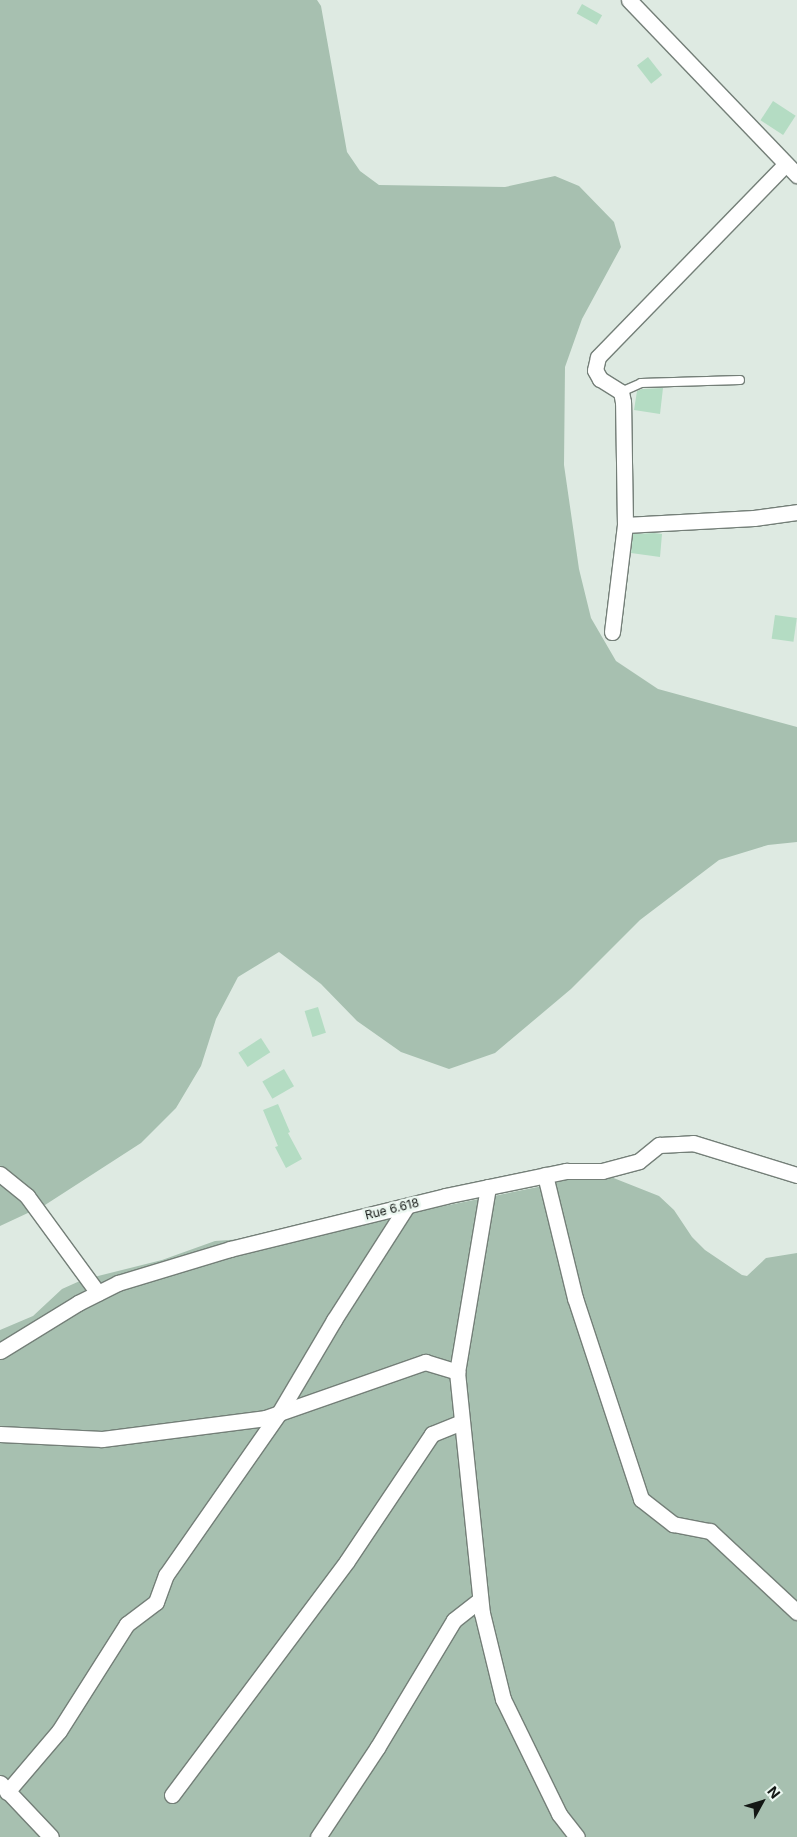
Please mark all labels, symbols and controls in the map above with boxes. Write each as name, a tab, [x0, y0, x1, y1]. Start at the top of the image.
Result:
street label: Rue 6.618	[364, 1195, 420, 1223]
north arrow	[737, 1777, 787, 1827]
text: N	[764, 1783, 784, 1802]

